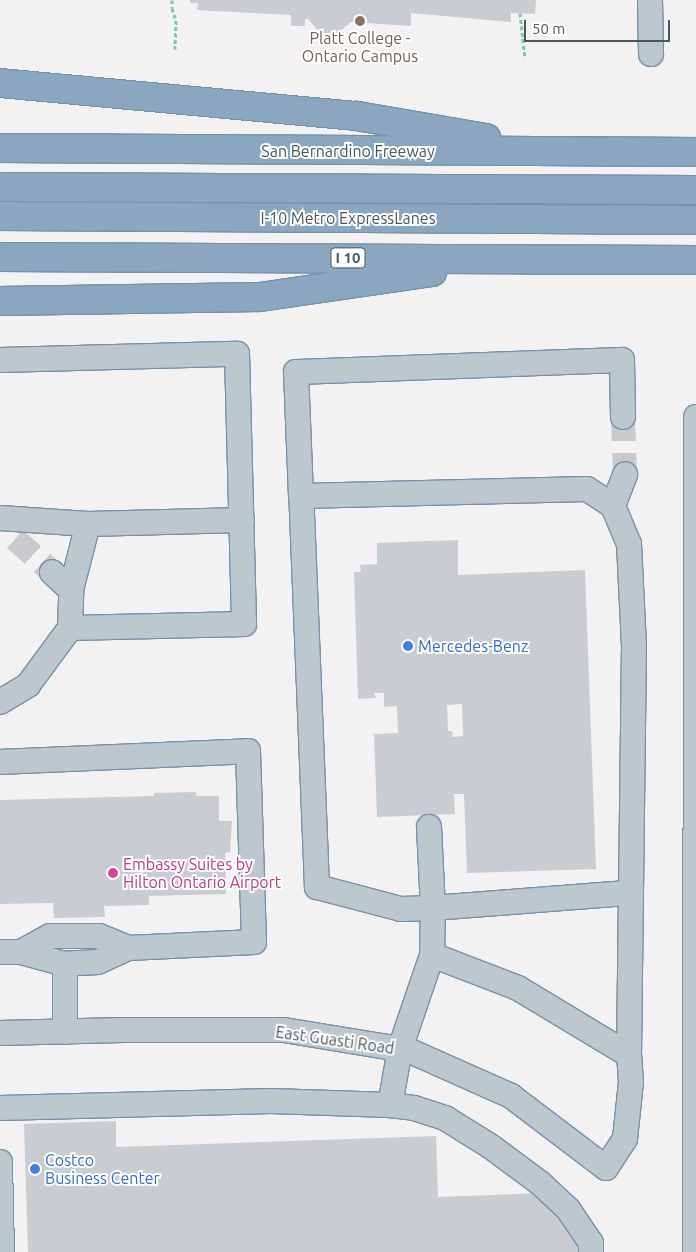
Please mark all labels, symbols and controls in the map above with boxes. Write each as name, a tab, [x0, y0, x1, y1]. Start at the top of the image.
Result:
scale bar	[526, 10, 672, 42]
marker: Platt College - Ontario Campus	[354, 15, 366, 27]
text: 50 m	[532, 20, 565, 37]
place label: Platt College - Ontario Campus	[302, 28, 418, 66]
street label: San Bernardino Freeway	[261, 141, 435, 161]
street label: I-10 Metro ExpressLanes	[260, 208, 436, 228]
road number: I 10	[330, 246, 366, 270]
place label: Mercedes-Benz	[418, 636, 528, 656]
marker: Mercedes-Benz	[402, 640, 414, 652]
place label: Embassy Suites by Hilton Ontario Airport	[123, 854, 281, 892]
marker: Embassy Suites by Hilton Ontario Airport	[107, 867, 119, 879]
street label: East Guasti Road	[274, 1022, 396, 1058]
place label: Costco Business Center	[45, 1150, 160, 1188]
marker: Costco Business Center	[29, 1163, 41, 1175]

